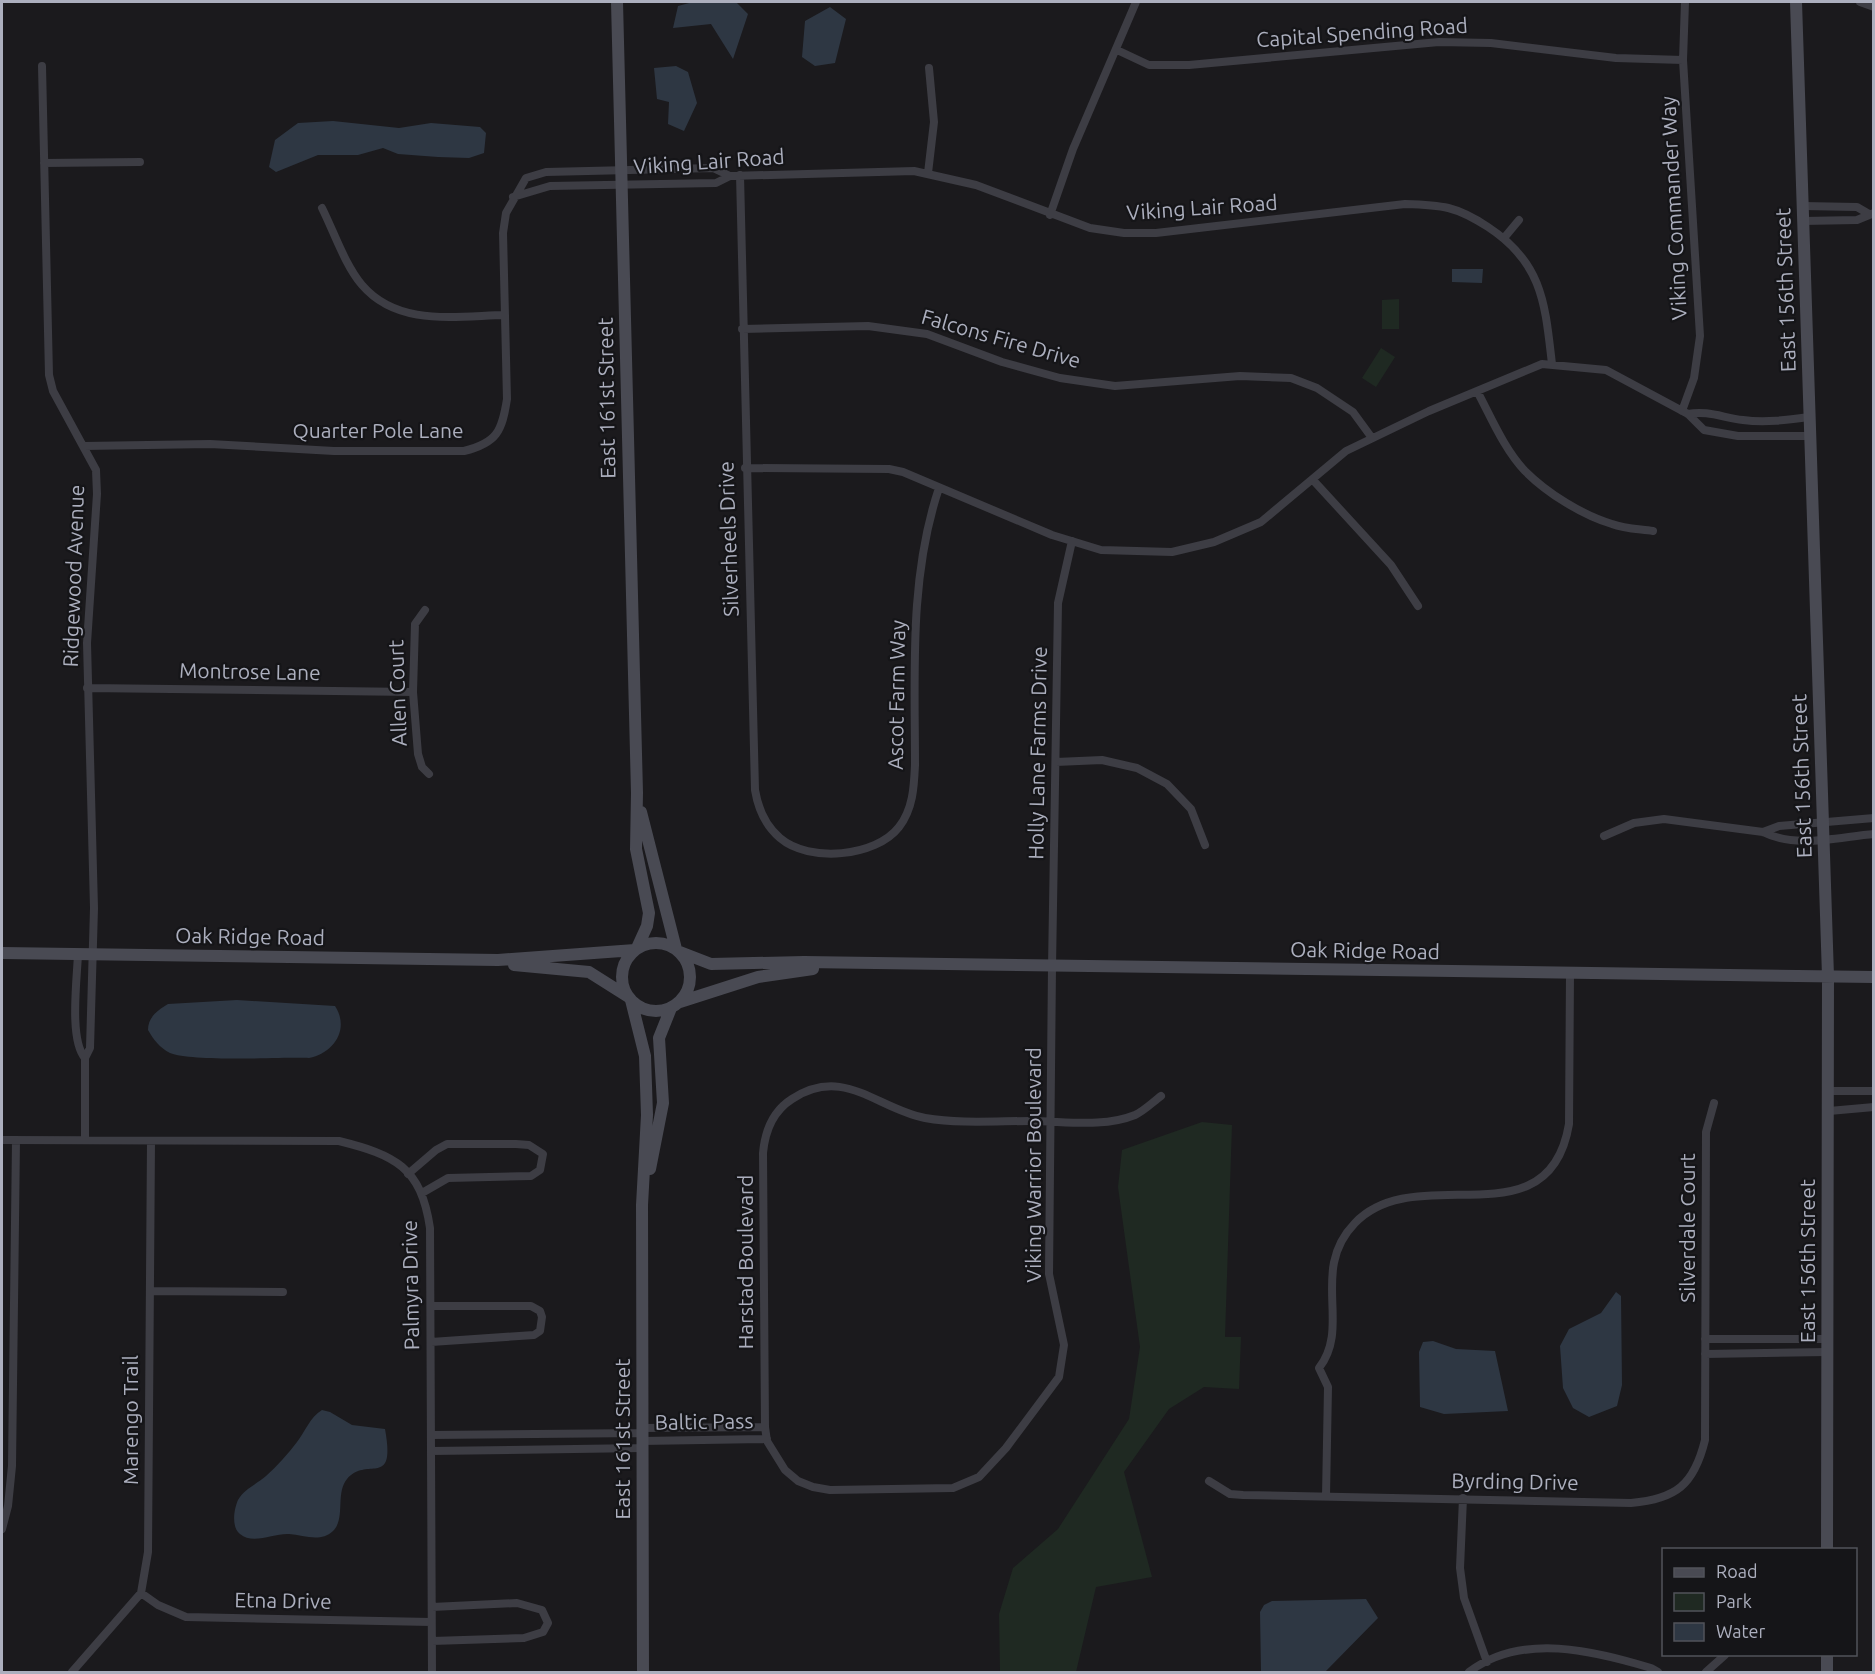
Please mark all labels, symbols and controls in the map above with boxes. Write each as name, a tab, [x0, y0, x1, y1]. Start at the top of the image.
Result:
street label: Capital Spending Road	[1255, 13, 1468, 51]
street label: Viking Commander Way	[1655, 95, 1691, 321]
street label: Viking Lair Road	[633, 144, 785, 178]
street label: Viking Lair Road	[1126, 190, 1278, 224]
street label: East 156th Street	[1770, 208, 1800, 372]
street label: Falcons Fire Drive	[919, 304, 1084, 372]
street label: East 161st Street	[593, 317, 619, 479]
street label: Quarter Pole Lane	[292, 418, 464, 442]
street label: Silverheels Drive	[713, 461, 743, 617]
street label: Ridgewood Avenue	[58, 484, 88, 668]
street label: Ascot Farm Way	[883, 620, 909, 770]
street label: Allen Court	[383, 639, 411, 747]
street label: Holly Lane Farms Drive	[1023, 646, 1051, 860]
street label: Montrose Lane	[179, 658, 321, 684]
street label: East 156th Street	[1786, 694, 1816, 858]
street label: Oak Ridge Road	[175, 923, 325, 949]
street label: Oak Ridge Road	[1290, 937, 1440, 963]
street label: Viking Warrior Boulevard	[1021, 1047, 1045, 1283]
street label: Silverdale Court	[1675, 1153, 1699, 1303]
street label: Harstad Boulevard	[733, 1175, 757, 1349]
street label: East 156th Street	[1795, 1179, 1819, 1343]
street label: Palmyra Drive	[397, 1220, 423, 1350]
street label: Marengo Trail	[118, 1355, 142, 1485]
street label: East 161st Street	[610, 1358, 634, 1520]
street label: Baltic Pass	[654, 1408, 754, 1434]
street label: Byrding Drive	[1451, 1468, 1579, 1494]
legend	[1662, 1548, 1857, 1656]
text: Road	[1716, 1561, 1758, 1581]
street label: Etna Drive	[234, 1587, 332, 1613]
text: Park	[1716, 1591, 1752, 1611]
text: Water	[1716, 1621, 1766, 1641]

